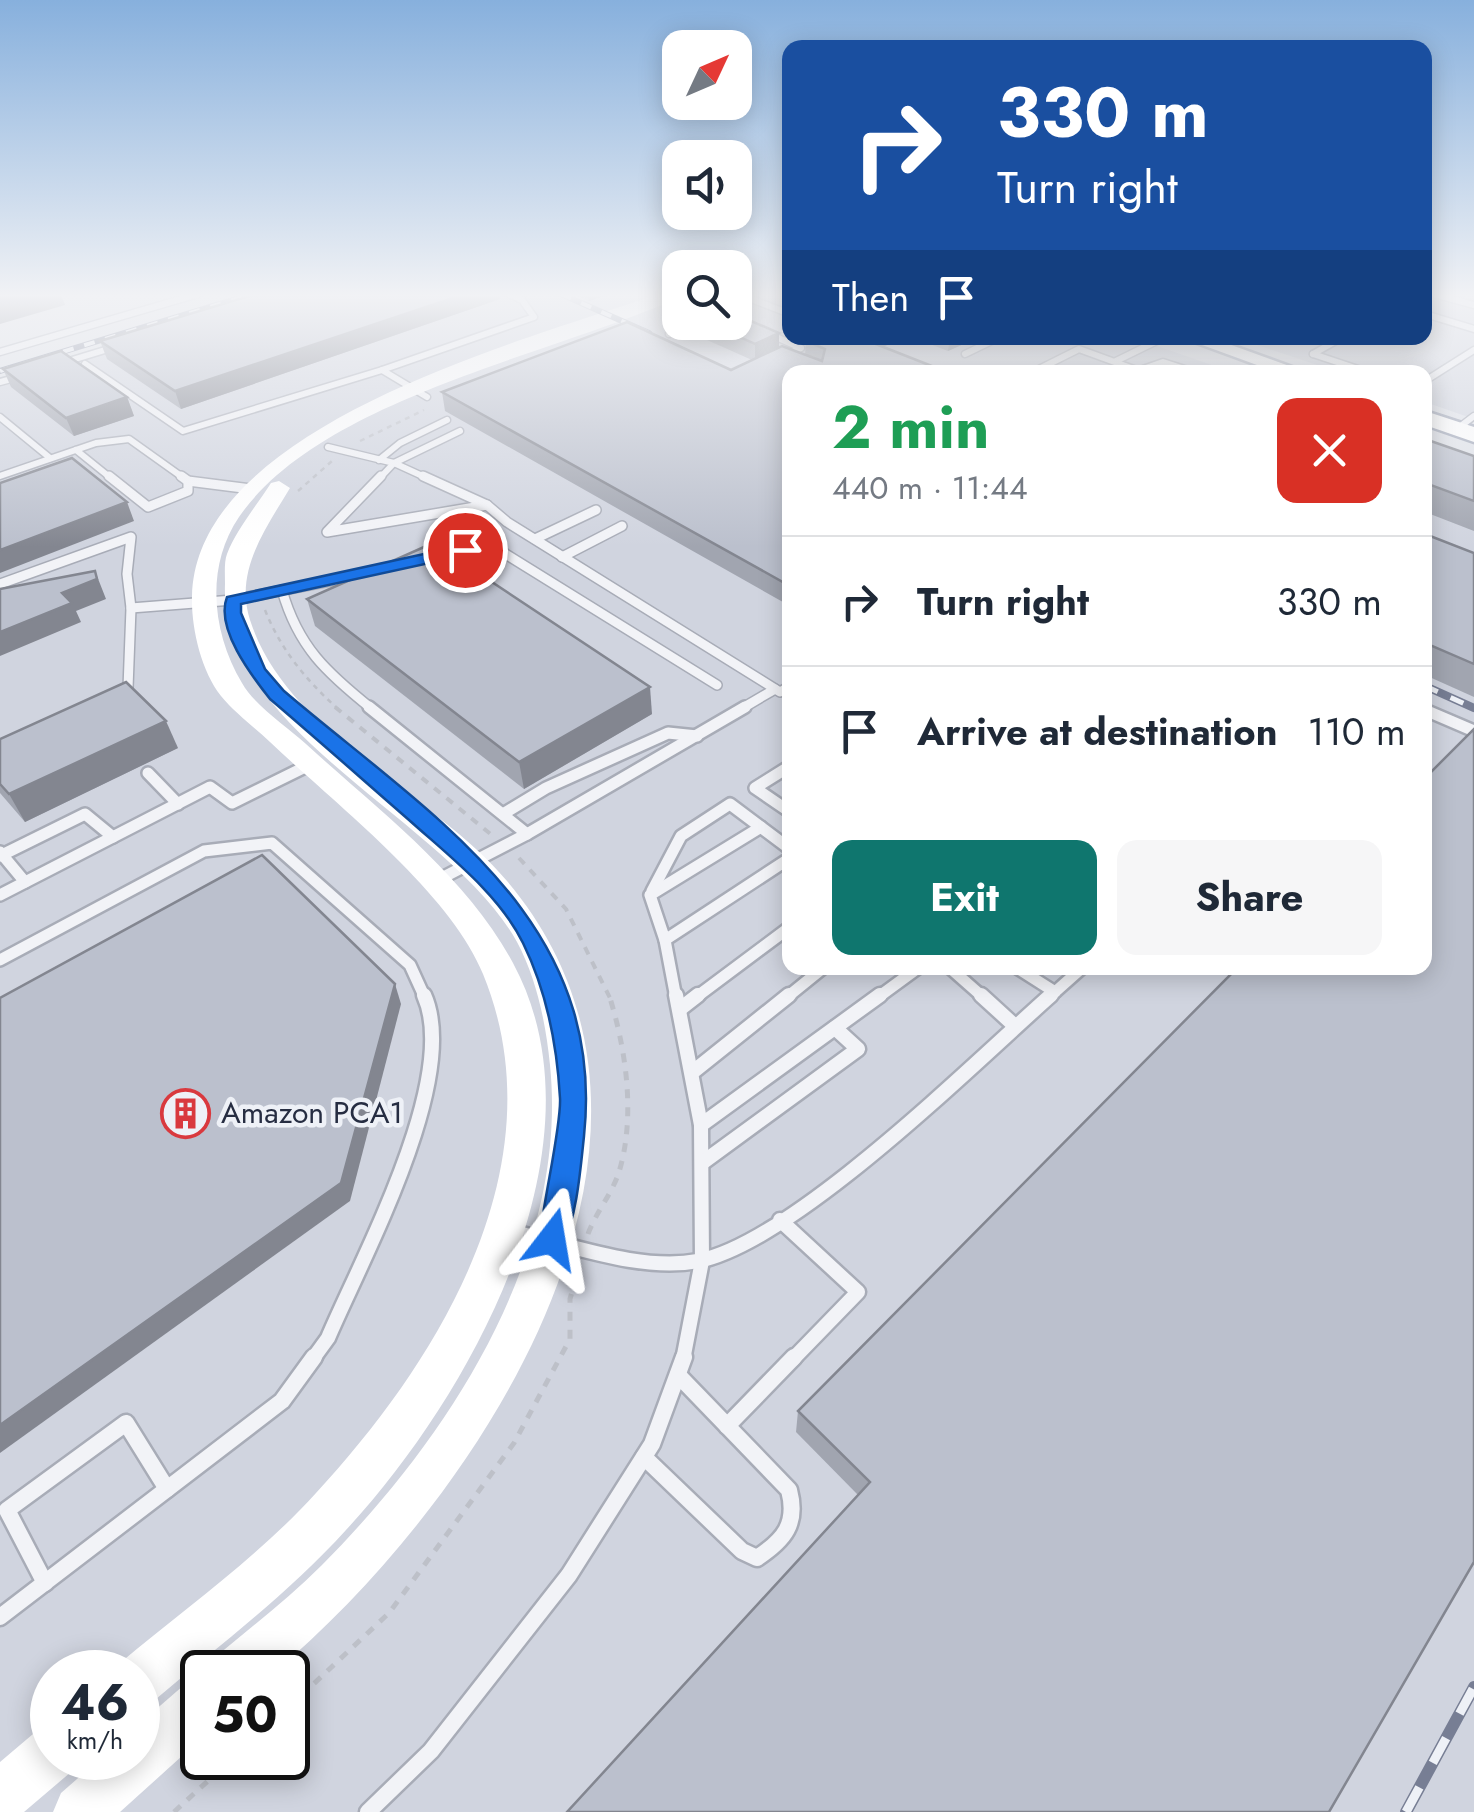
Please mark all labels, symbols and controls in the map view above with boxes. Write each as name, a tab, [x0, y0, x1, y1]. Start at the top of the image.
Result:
north arrow	[662, 30, 752, 120]
map controls	[662, 30, 752, 340]
text: 330 m	[997, 62, 1209, 163]
icon: right	[832, 80, 962, 210]
button: sound	[662, 140, 752, 230]
text: Turn right	[997, 155, 1178, 220]
button: search	[662, 250, 752, 340]
text: Then	[832, 270, 909, 325]
icon: arrive	[929, 270, 984, 325]
text: 2 min	[832, 384, 990, 471]
button: close	[1277, 398, 1382, 503]
text: 440 m · 11:44	[832, 465, 1028, 511]
pin	[423, 508, 508, 593]
icon: arrive	[438, 523, 493, 578]
icon: right	[832, 574, 887, 629]
text: Turn right	[917, 574, 1089, 629]
text: 330 m	[1277, 574, 1382, 629]
icon: arrive	[832, 704, 887, 759]
text: Arrive at destination	[917, 704, 1278, 759]
text: 110 m	[1308, 704, 1406, 759]
button: Exit	[832, 840, 1097, 955]
button: Share	[1117, 840, 1382, 955]
building icon: Amazon PCA1	[160, 1087, 212, 1139]
place label: Amazon PCA1	[221, 1091, 403, 1134]
position arrow	[500, 1187, 604, 1291]
speed limit sign: 50	[180, 1650, 310, 1780]
text: 46	[61, 1666, 129, 1739]
text: km/h	[67, 1722, 123, 1758]

